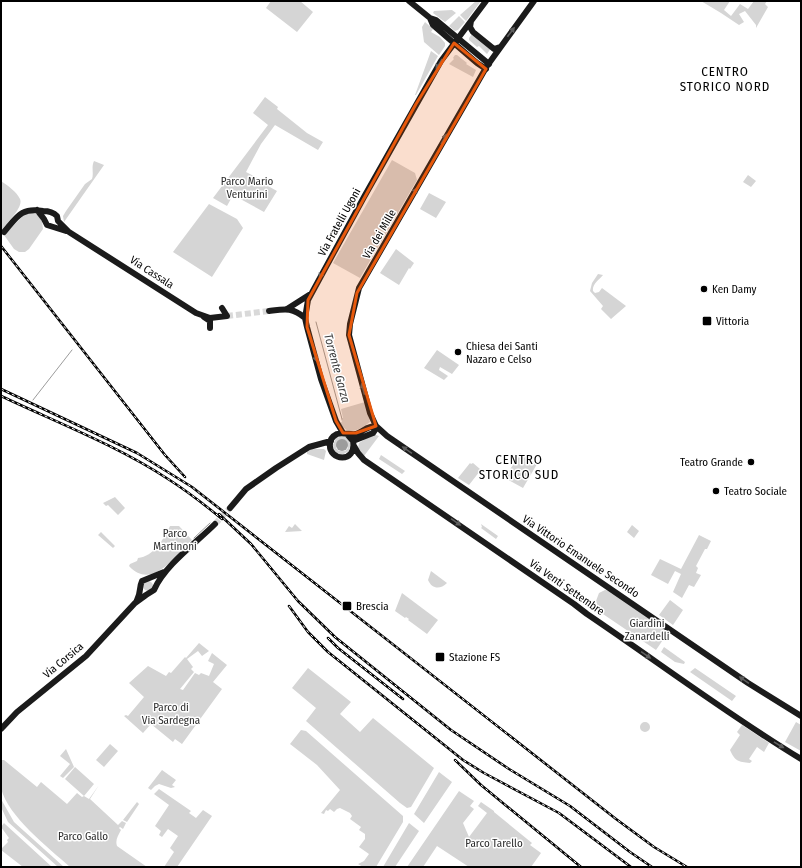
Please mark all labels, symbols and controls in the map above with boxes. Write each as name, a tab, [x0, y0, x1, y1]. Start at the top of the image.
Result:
one-way arrow	[507, 27, 515, 37]
one-way arrow	[436, 58, 443, 70]
district label: CENTRO STORICO NORD	[680, 64, 770, 94]
one-way arrow	[441, 133, 448, 145]
park label: Parco Mario Venturini	[221, 175, 273, 201]
street label: Via Fratelli Ugoni	[315, 186, 364, 258]
one-way arrow	[410, 187, 417, 199]
street label: Via dei Mille	[360, 207, 399, 261]
street label: Via Cassala	[127, 253, 176, 291]
one-way arrow	[319, 267, 326, 279]
place label: Ken Damy	[712, 283, 757, 296]
marker: Ken Damy	[699, 284, 709, 294]
marker: Vittoria	[701, 315, 713, 327]
place label: Vittoria	[716, 315, 749, 328]
water label: Torrente Garza	[321, 332, 353, 404]
place label: Chiesa dei Santi Nazaro e Celso	[466, 340, 538, 366]
marker: Chiesa dei Santi Nazaro e Celso	[453, 347, 463, 357]
one-way arrow	[312, 350, 318, 362]
one-way arrow	[360, 383, 366, 396]
one-way arrow	[402, 446, 413, 454]
district label: CENTRO STORICO SUD	[479, 452, 559, 482]
place label: Teatro Grande	[680, 456, 743, 469]
marker: Teatro Grande	[746, 457, 756, 467]
place label: Teatro Sociale	[724, 485, 787, 498]
marker: Teatro Sociale	[711, 486, 721, 496]
street label: Via Vittorio Emanuele Secondo	[520, 512, 642, 600]
one-way arrow	[451, 518, 461, 526]
park label: Parco Martinoni	[153, 527, 197, 553]
street label: Via Venti Settembre	[527, 557, 607, 618]
marker: Brescia	[341, 600, 353, 612]
place label: Brescia	[356, 600, 389, 613]
park label: Giardini Zanardelli	[624, 617, 670, 643]
street label: Via Corsica	[41, 640, 86, 681]
marker: Stazione FS	[434, 651, 446, 663]
place label: Stazione FS	[449, 651, 501, 664]
one-way arrow	[641, 651, 651, 659]
one-way arrow	[739, 676, 749, 684]
park label: Parco di Via Sardegna	[142, 701, 200, 727]
one-way arrow	[773, 742, 785, 749]
park label: Parco Gallo	[58, 830, 108, 843]
park label: Parco Tarello	[465, 837, 523, 850]

